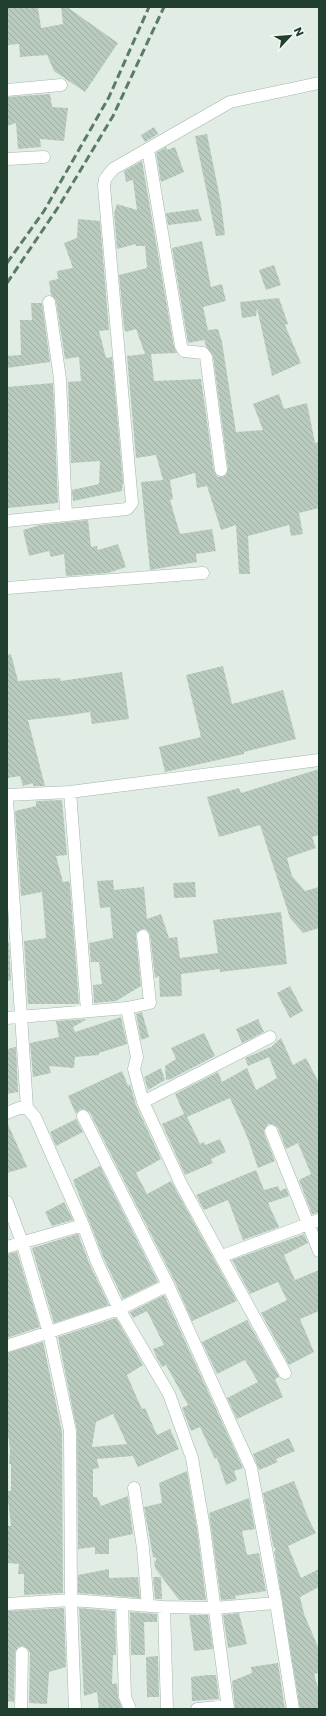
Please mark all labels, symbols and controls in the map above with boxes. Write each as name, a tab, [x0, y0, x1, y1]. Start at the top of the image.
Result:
north arrow	[270, 16, 310, 56]
text: N	[290, 24, 308, 39]

